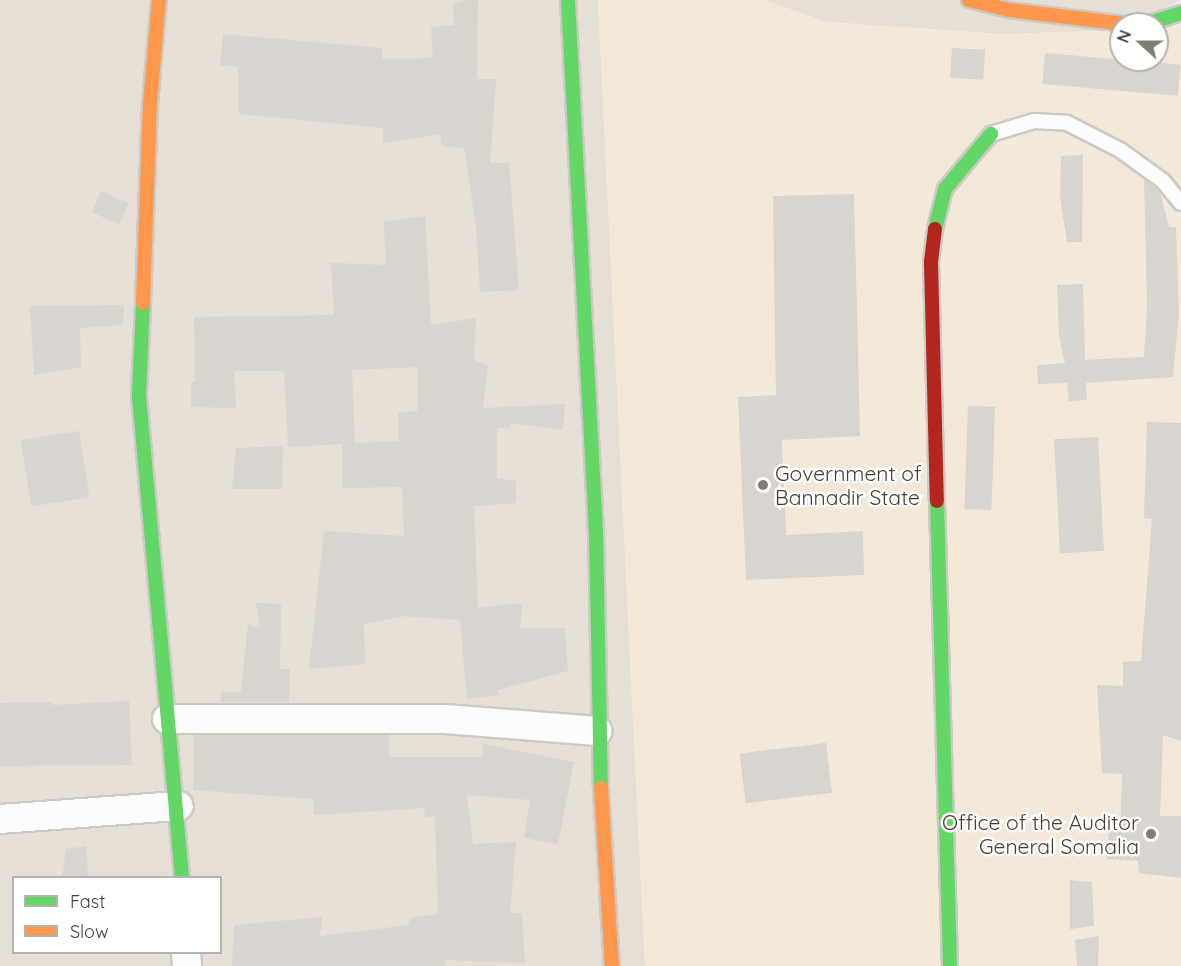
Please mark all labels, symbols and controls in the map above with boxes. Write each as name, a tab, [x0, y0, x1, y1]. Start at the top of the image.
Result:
north arrow	[1109, 12, 1169, 72]
text: N	[1113, 27, 1136, 45]
place label: Government of Bannadir State	[775, 460, 922, 510]
marker: Government of Bannadir State	[756, 478, 770, 492]
place label: Office of the Auditor General Somalia	[942, 809, 1139, 859]
marker: Office of the Auditor General Somalia	[1144, 827, 1158, 841]
legend	[12, 876, 222, 954]
text: Fast	[70, 890, 105, 913]
text: Slow	[70, 920, 108, 943]

